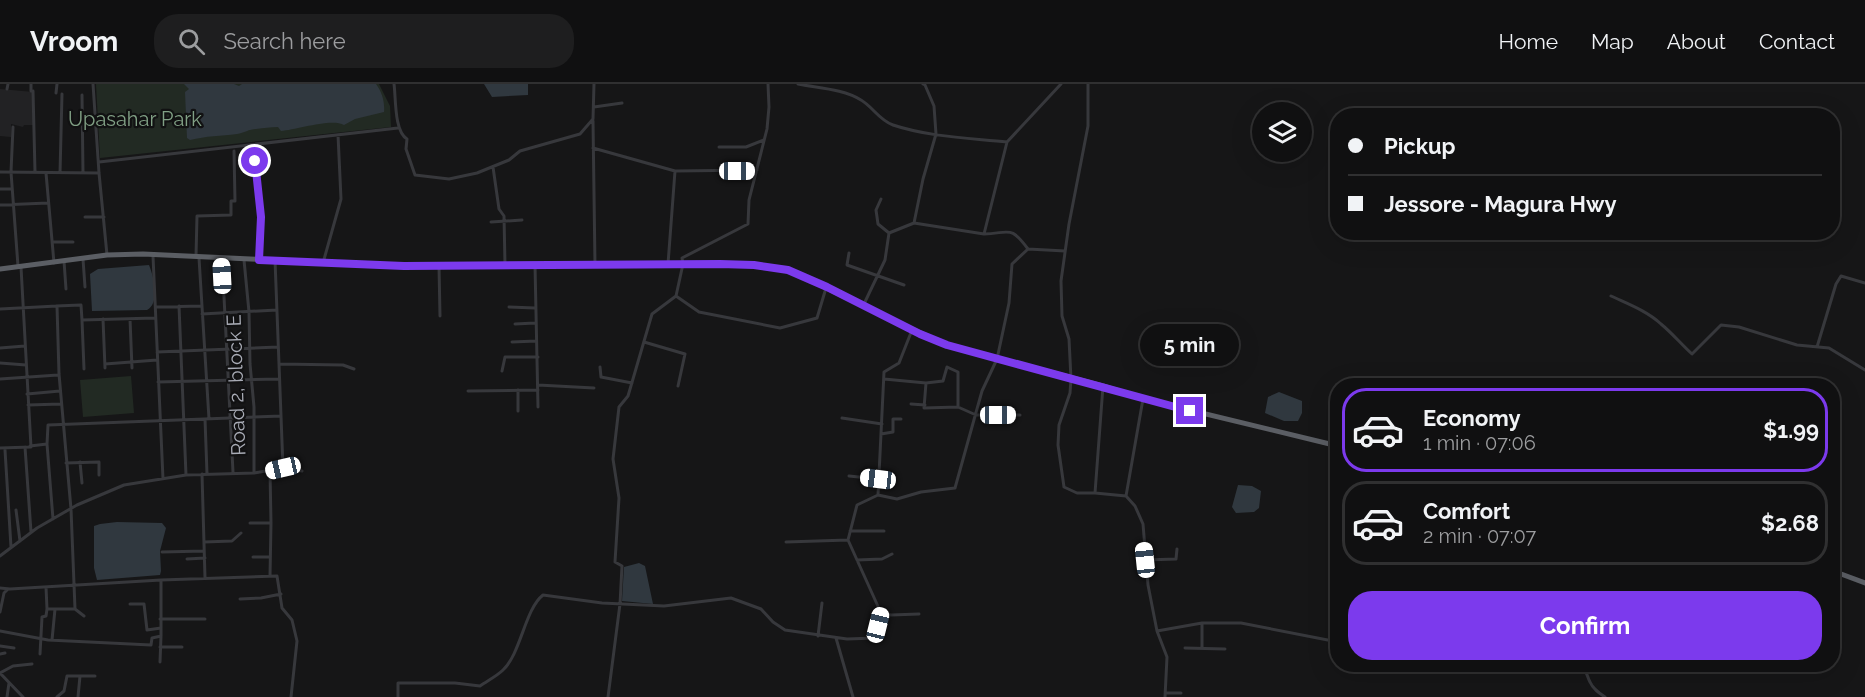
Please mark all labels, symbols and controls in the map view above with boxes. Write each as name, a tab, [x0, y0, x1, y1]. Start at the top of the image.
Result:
search box	[154, 14, 574, 68]
text: Vroom	[30, 25, 118, 58]
icon: search	[175, 25, 208, 58]
text: Search here	[223, 28, 346, 54]
text: Home	[1499, 29, 1558, 54]
text: Map	[1591, 29, 1634, 54]
text: About	[1667, 29, 1726, 54]
text: Contact	[1759, 29, 1835, 54]
map controls	[1252, 102, 1312, 162]
button: layers	[1252, 102, 1312, 162]
park label: Upasahar Park	[68, 107, 202, 131]
text: Pickup	[1384, 133, 1456, 159]
route start	[241, 147, 268, 174]
car	[719, 162, 755, 180]
text: Jessore - Magura Hwy	[1384, 191, 1617, 217]
car	[212, 258, 232, 294]
street label: Road 2, block E	[222, 314, 250, 456]
callout: 5 min	[1140, 324, 1240, 366]
text: 5 min	[1164, 333, 1215, 357]
route end	[1176, 397, 1203, 424]
icon: car	[1351, 403, 1405, 457]
text: Economy	[1423, 405, 1521, 431]
car	[980, 406, 1016, 424]
text: $1.99	[1763, 417, 1819, 443]
text: 1 min · 07:06	[1423, 431, 1536, 455]
car	[263, 455, 303, 481]
car	[859, 468, 897, 490]
icon: car	[1351, 496, 1405, 550]
text: Comfort	[1423, 498, 1510, 524]
text: $2.68	[1761, 510, 1819, 536]
text: 2 min · 07:07	[1423, 524, 1536, 548]
car	[1134, 541, 1156, 579]
button: Confirm	[1348, 591, 1822, 660]
car	[865, 605, 891, 645]

